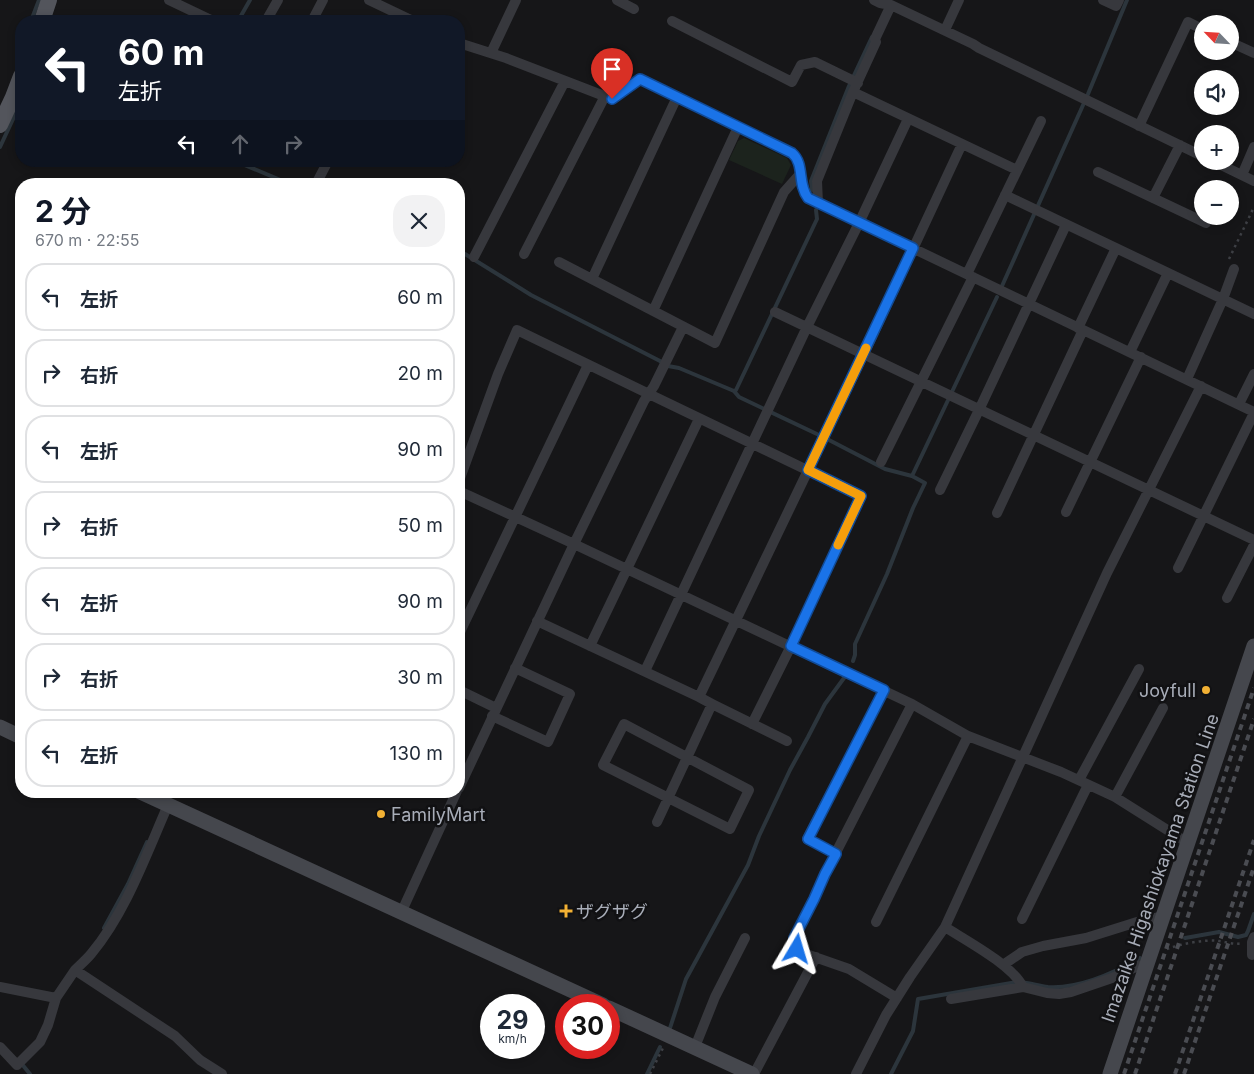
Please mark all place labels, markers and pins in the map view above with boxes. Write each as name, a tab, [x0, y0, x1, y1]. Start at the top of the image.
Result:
pin	[591, 48, 633, 99]
place label: Joyfull	[1139, 680, 1196, 701]
marker: Joyfull	[1200, 684, 1212, 696]
place label: FamilyMart	[391, 804, 485, 825]
marker: FamilyMart	[375, 808, 387, 820]
place label: ザグザグ	[576, 901, 648, 922]
marker: ザグザグ	[560, 905, 572, 917]

